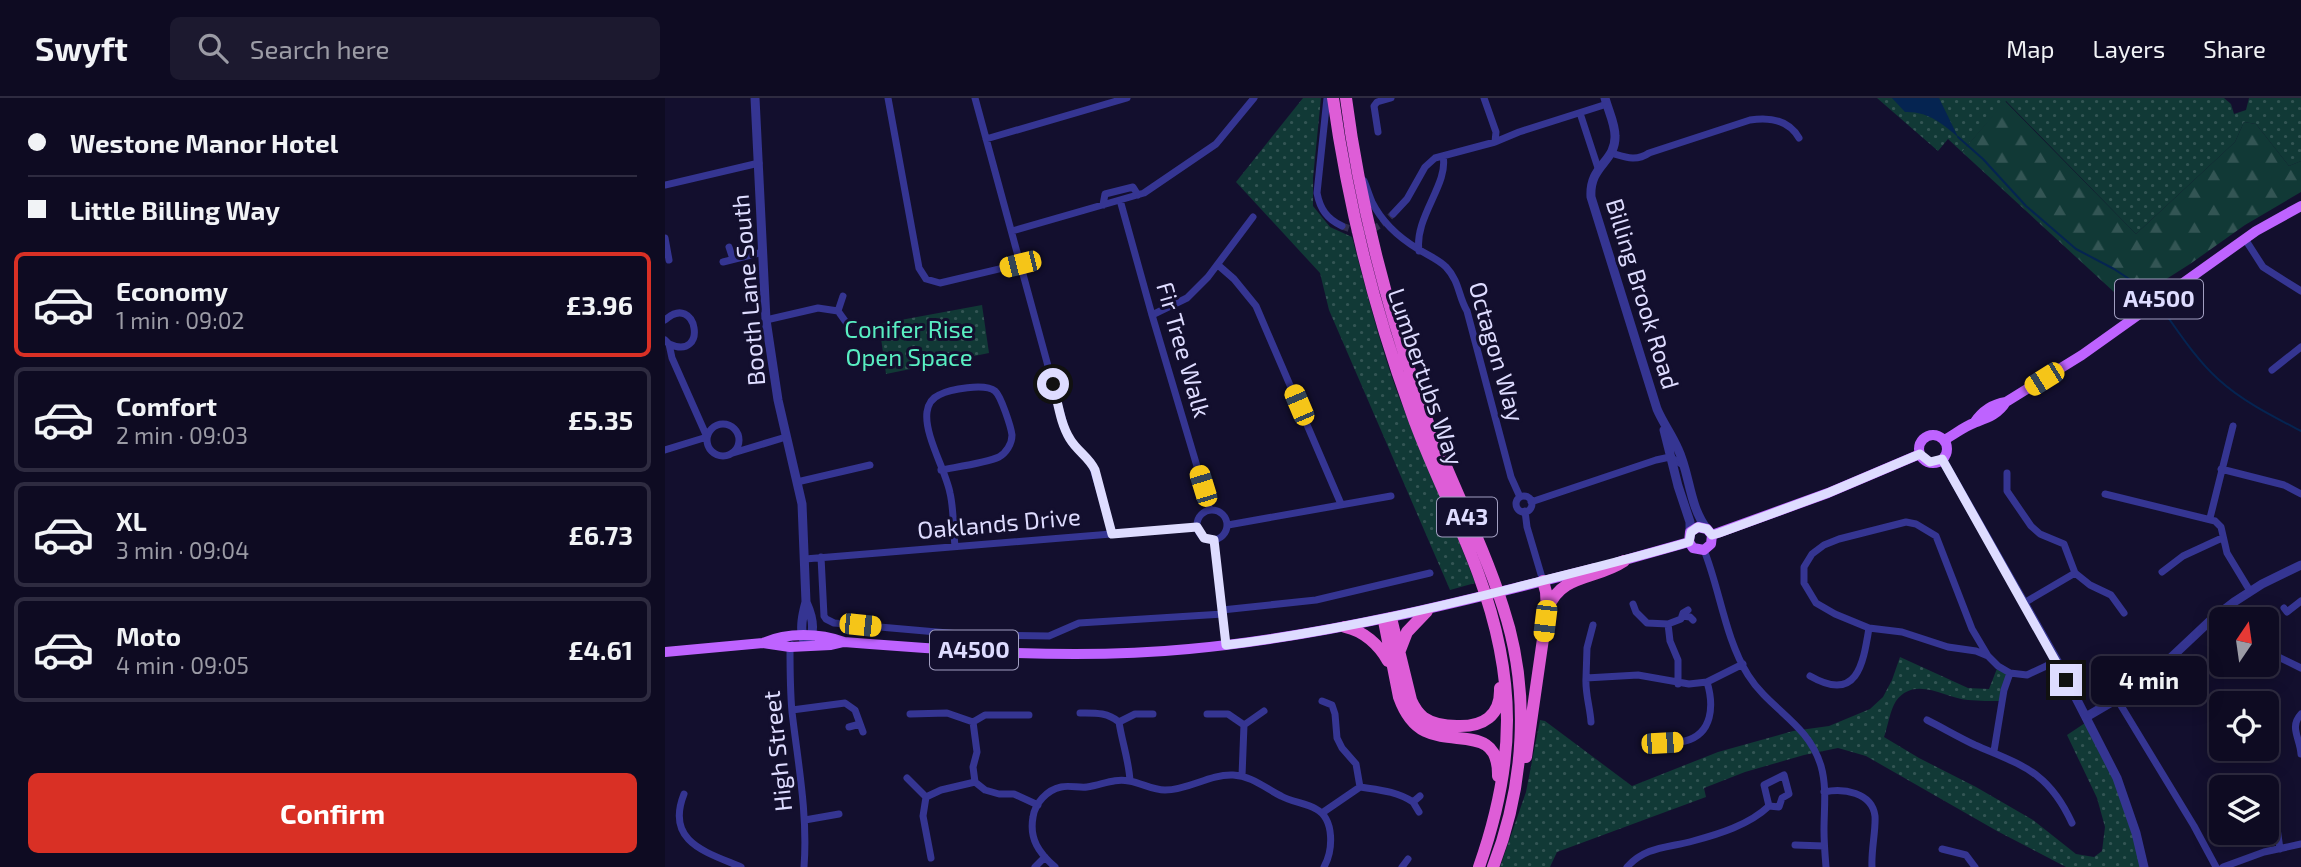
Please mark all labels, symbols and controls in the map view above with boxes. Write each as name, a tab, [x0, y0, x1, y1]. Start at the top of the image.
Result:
search box	[170, 17, 660, 80]
text: Swyft	[35, 28, 128, 68]
icon: search	[194, 29, 232, 67]
text: Search here	[250, 33, 390, 64]
text: Map	[2006, 34, 2054, 63]
text: Layers	[2092, 34, 2165, 63]
text: Share	[2203, 34, 2266, 63]
text: Westone Manor Hotel	[70, 127, 338, 158]
street label: Booth Lane South	[725, 193, 770, 387]
text: Little Billing Way	[70, 194, 280, 225]
street label: Billing Brook Road	[1601, 195, 1686, 392]
car	[998, 249, 1043, 279]
icon: car	[32, 273, 95, 336]
text: Economy	[116, 275, 228, 306]
street label: Fir Tree Walk	[1151, 278, 1218, 421]
street label: Octagon Way	[1464, 278, 1531, 425]
road number: A4500	[2115, 280, 2203, 318]
street label: Lumbertubs Way	[1383, 284, 1470, 469]
text: £3.96	[566, 289, 633, 320]
text: 1 min · 09:02	[116, 306, 244, 334]
park label: Conifer Rise Open Space	[844, 314, 974, 371]
car	[2021, 359, 2068, 399]
route start	[1037, 368, 1069, 400]
car	[1282, 382, 1317, 428]
icon: car	[32, 388, 95, 451]
text: Comfort	[116, 390, 217, 421]
text: £5.35	[568, 404, 633, 435]
text: 2 min · 09:03	[116, 421, 248, 449]
car	[1187, 463, 1220, 509]
road number: A43	[1437, 498, 1497, 536]
street label: Oaklands Drive	[916, 501, 1082, 544]
icon: car	[32, 503, 95, 566]
text: XL	[116, 505, 147, 536]
text: £6.73	[568, 519, 633, 550]
text: 3 min · 09:04	[116, 536, 249, 564]
car	[1533, 599, 1558, 643]
north arrow	[2209, 607, 2279, 677]
map controls	[2209, 607, 2279, 845]
car	[839, 612, 882, 638]
icon: car	[32, 618, 95, 681]
text: Moto	[116, 620, 181, 651]
road number: A4500	[930, 630, 1018, 670]
text: £4.61	[568, 634, 633, 665]
text: 4 min · 09:05	[116, 651, 249, 679]
callout: 4 min	[2091, 656, 2206, 704]
route end	[2050, 664, 2082, 696]
text: 4 min	[2119, 666, 2179, 694]
street label: High Street	[756, 689, 797, 813]
button: locate	[2209, 691, 2279, 761]
car	[1641, 731, 1684, 755]
button: Confirm	[28, 773, 637, 853]
button: layers	[2209, 775, 2279, 845]

